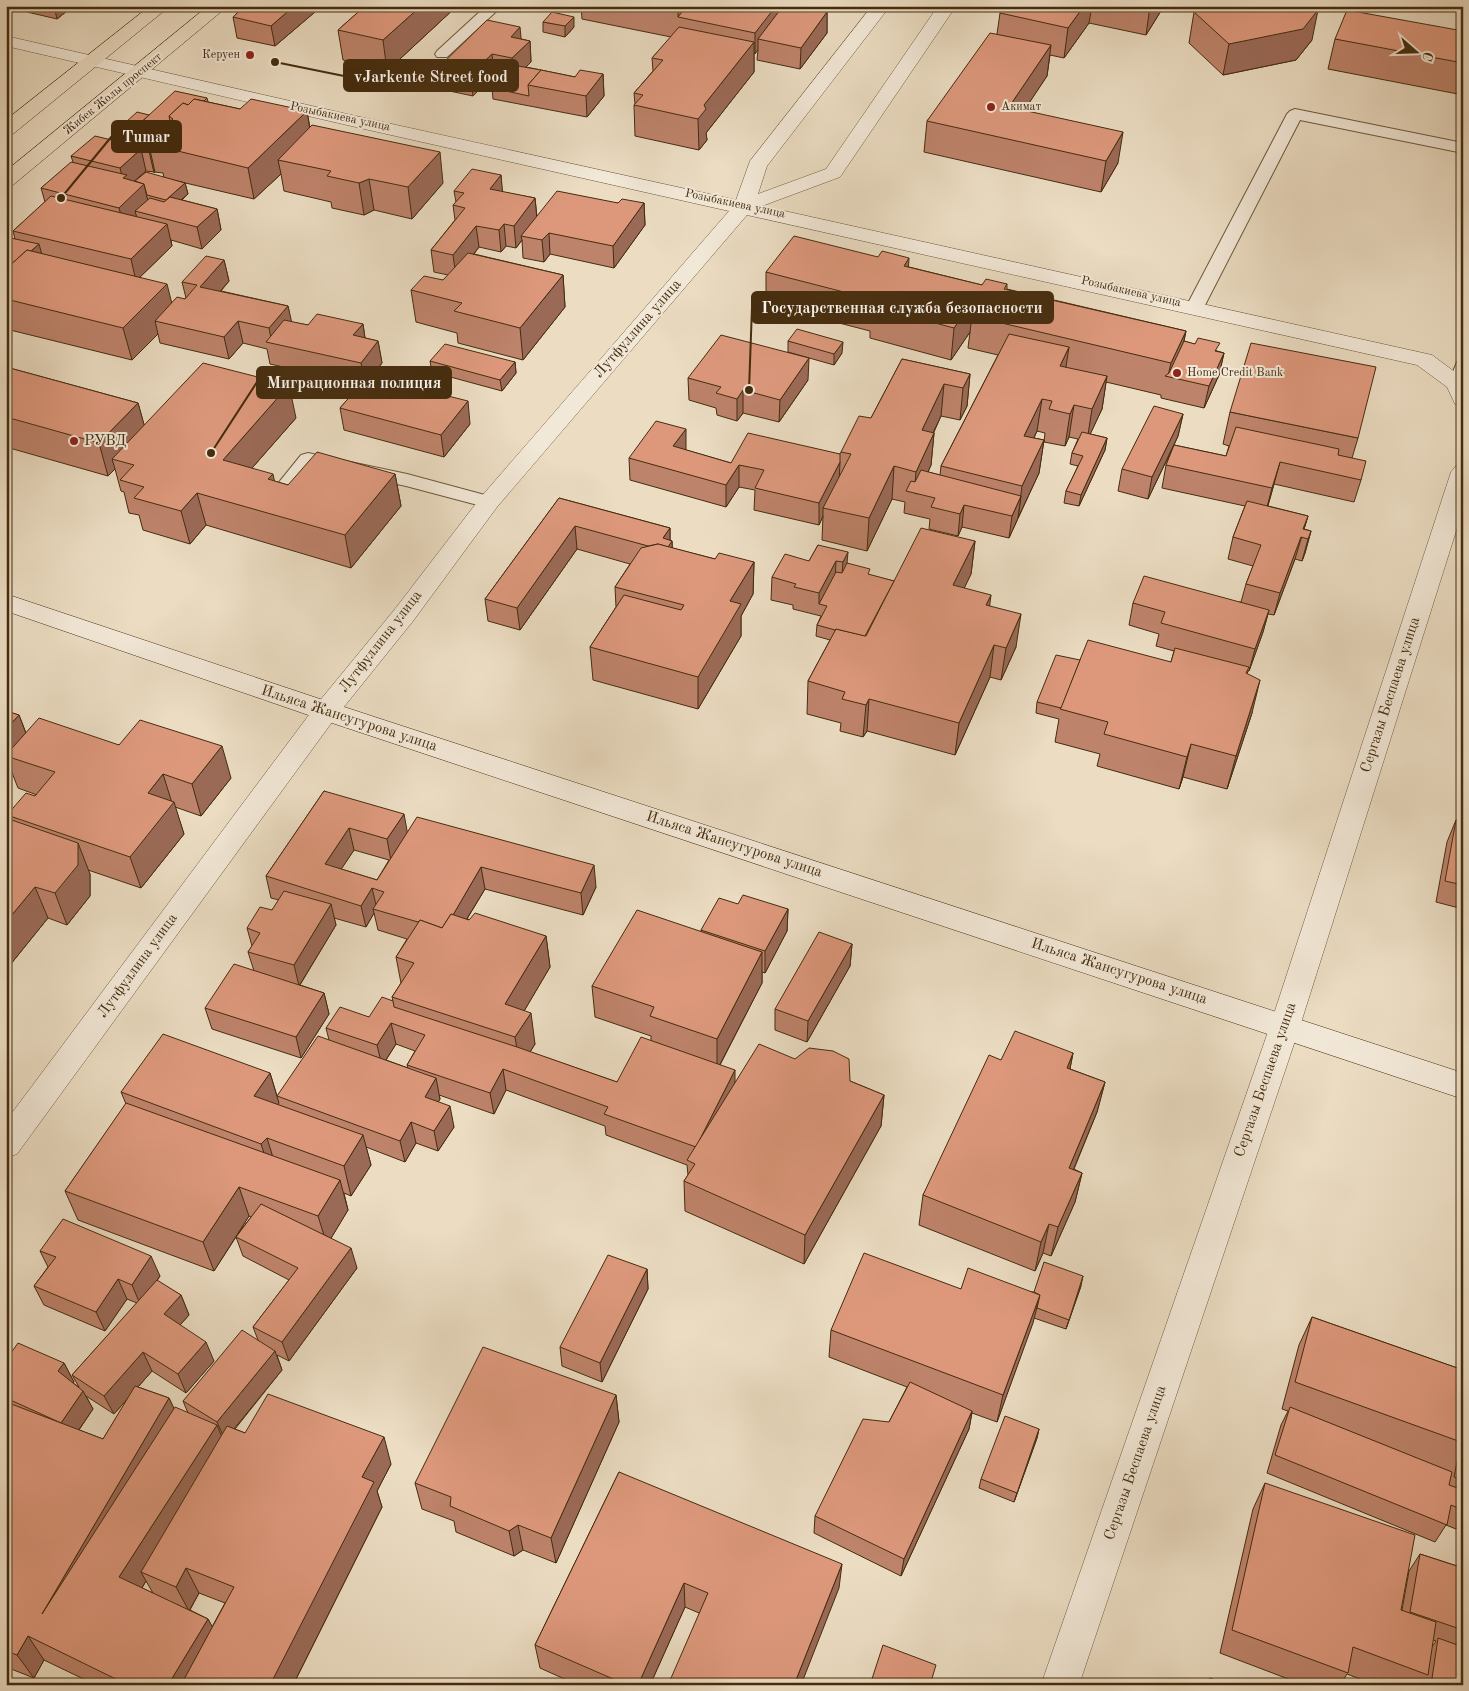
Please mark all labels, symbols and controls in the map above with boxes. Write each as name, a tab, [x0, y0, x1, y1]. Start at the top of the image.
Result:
north arrow	[1392, 28, 1442, 78]
place label: Керуен	[202, 49, 240, 61]
marker: Керуен	[244, 49, 256, 61]
text: С	[1419, 49, 1435, 63]
street label: Жибек Жолы проспект	[62, 51, 165, 137]
callout: vJarkente Street food	[344, 60, 518, 91]
text: vJarkente Street food	[354, 70, 508, 86]
street label: Розыбакиева улица	[289, 101, 391, 134]
marker: Акимат	[985, 101, 997, 113]
place label: Акимат	[1001, 101, 1041, 113]
callout: Tumar	[112, 121, 181, 152]
text: Tumar	[122, 130, 170, 146]
street label: Розыбакиева улица	[684, 188, 786, 221]
street label: Розыбакиева улица	[1080, 275, 1182, 309]
street label: Лутфуллина улица	[591, 277, 685, 381]
callout: Государственная служба безопасности	[752, 292, 1053, 323]
text: Государственная служба безопасности	[761, 301, 1043, 317]
callout: Миграционная полиция	[257, 367, 451, 398]
marker: Home Credit Bank	[1171, 367, 1183, 379]
place label: Home Credit Bank	[1187, 367, 1283, 379]
text: Миграционная полиция	[267, 376, 441, 392]
place label: РУВД	[84, 434, 126, 449]
marker: РУВД	[68, 435, 80, 447]
street label: Лутфуллина улица	[337, 588, 426, 696]
street label: Сергазы Беспаева улица	[1359, 615, 1423, 775]
street label: Ильяса Жансугурова улица	[259, 683, 439, 755]
street label: Ильяса Жансугурова улица	[644, 809, 824, 881]
street label: Лутфуллина улица	[95, 911, 181, 1021]
street label: Ильяса Жансугурова улица	[1029, 936, 1209, 1008]
street label: Сергазы Беспаева улица	[1232, 1000, 1300, 1159]
street label: Сергазы Беспаева улица	[1102, 1383, 1170, 1542]

